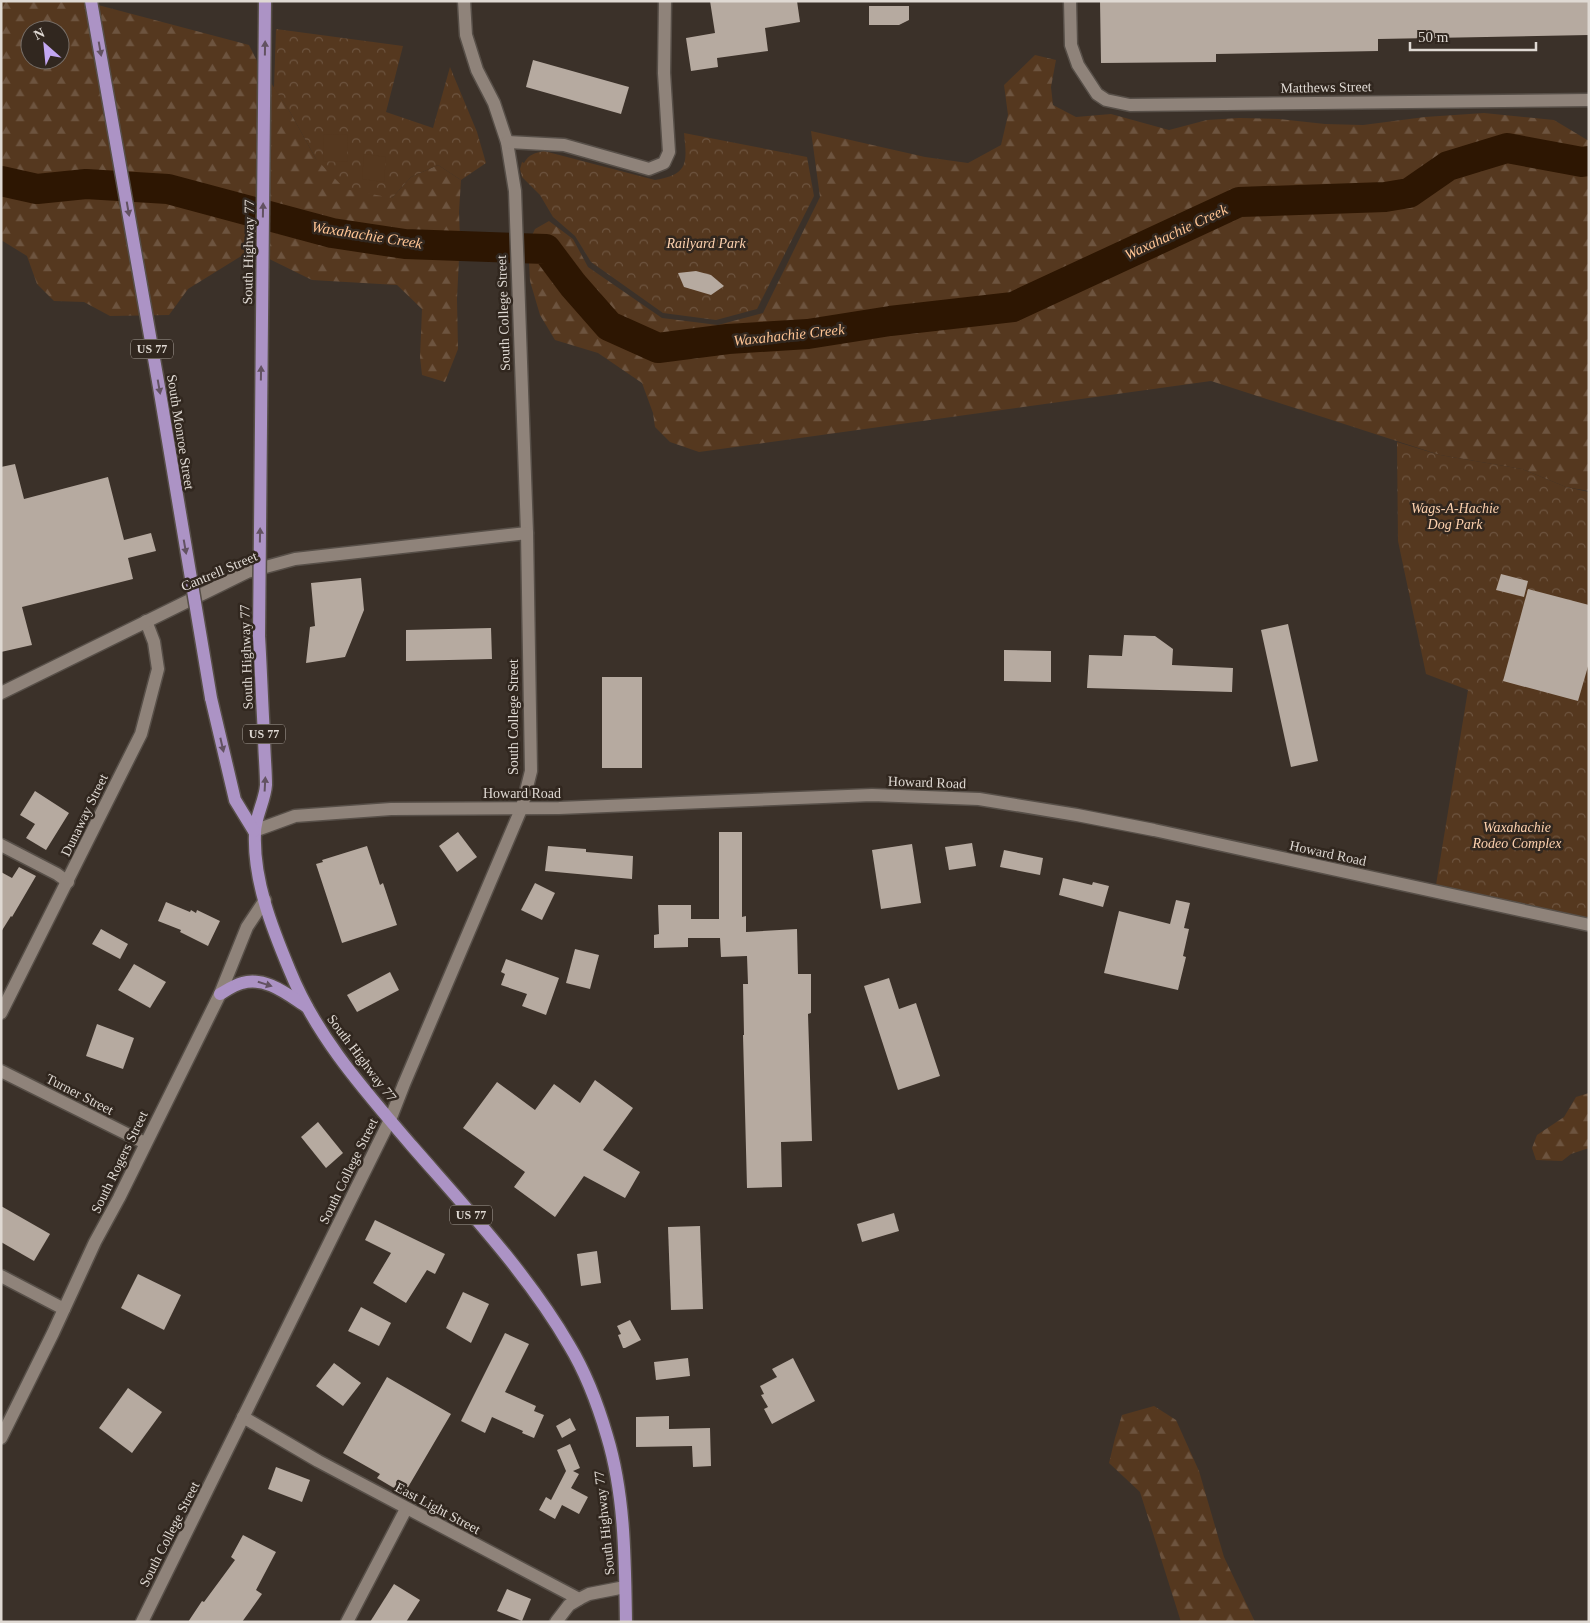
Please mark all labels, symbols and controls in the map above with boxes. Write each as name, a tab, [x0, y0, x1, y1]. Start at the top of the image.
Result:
north arrow	[20, 20, 70, 70]
scale bar	[1410, 20, 1536, 52]
text: N	[31, 25, 47, 43]
text: 50 m	[1418, 29, 1449, 45]
one-way arrow	[261, 39, 269, 55]
one-way arrow	[96, 42, 104, 58]
street label: Matthews Street	[1280, 79, 1372, 96]
street label: South Highway 77	[240, 199, 257, 305]
water label: Waxahachie Creek	[1122, 201, 1230, 263]
one-way arrow	[124, 202, 132, 218]
one-way arrow	[259, 202, 267, 218]
water label: Waxahachie Creek	[311, 218, 424, 252]
park label: Railyard Park	[665, 236, 746, 251]
street label: South College Street	[494, 255, 513, 371]
water label: Waxahachie Creek	[733, 321, 846, 349]
road number: US 77	[131, 339, 173, 358]
one-way arrow	[258, 364, 266, 380]
street label: South Monroe Street	[164, 373, 197, 491]
one-way arrow	[155, 379, 163, 395]
park label: Wags-A-Hachie Dog Park	[1411, 501, 1499, 532]
one-way arrow	[256, 527, 264, 543]
one-way arrow	[182, 539, 190, 555]
street label: Cantrell Street	[179, 549, 260, 594]
street label: South Highway 77	[237, 604, 256, 710]
street label: South College Street	[506, 659, 521, 775]
road number: US 77	[243, 724, 285, 744]
one-way arrow	[218, 738, 226, 753]
street label: Dunaway Street	[58, 771, 111, 859]
street label: Howard Road	[888, 774, 966, 791]
one-way arrow	[261, 775, 269, 791]
street label: Howard Road	[483, 786, 561, 801]
park label: Waxahachie Rodeo Complex	[1471, 820, 1562, 851]
street label: Howard Road	[1288, 838, 1368, 869]
one-way arrow	[258, 981, 273, 989]
street label: South Highway 77	[324, 1012, 399, 1105]
street label: Turner Street	[44, 1071, 116, 1118]
street label: South Rogers Street	[88, 1109, 151, 1216]
street label: South College Street	[316, 1116, 381, 1227]
road number: US 77	[450, 1206, 492, 1224]
street label: South Highway 77	[592, 1470, 617, 1576]
street label: South College Street	[136, 1479, 202, 1589]
street label: East Light Street	[393, 1480, 483, 1537]

